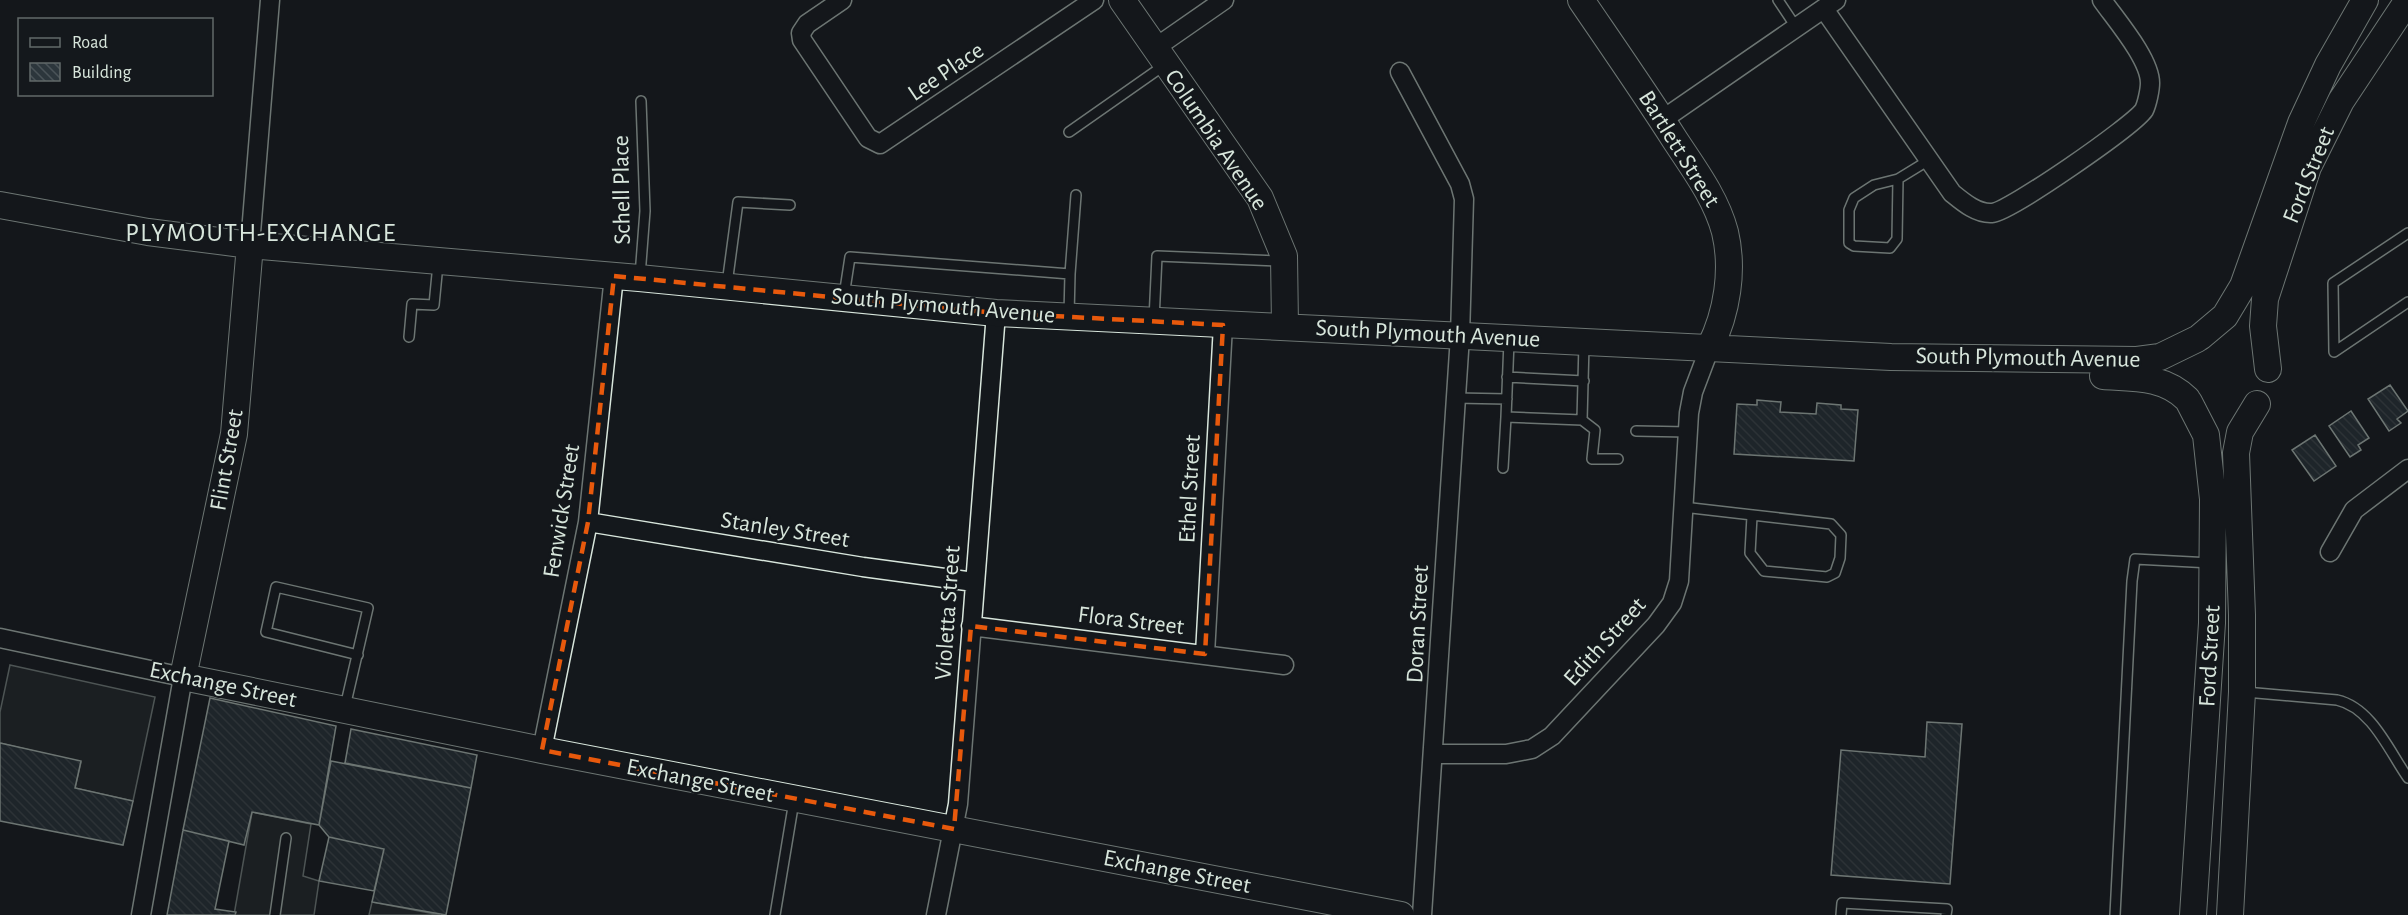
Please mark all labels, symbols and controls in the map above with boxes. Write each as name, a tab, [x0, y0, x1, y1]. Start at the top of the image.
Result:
legend	[18, 18, 213, 96]
text: Road	[72, 34, 108, 52]
street label: Lee Place	[904, 38, 988, 106]
text: Building	[72, 64, 132, 82]
street label: Columbia Avenue	[1160, 65, 1272, 215]
street label: Bartlett Street	[1634, 87, 1724, 212]
street label: Ford Street	[2279, 123, 2339, 227]
street label: Schell Place	[609, 135, 635, 245]
district label: PLYMOUTH-EXCHANGE	[125, 220, 397, 246]
street label: South Plymouth Avenue	[830, 284, 1056, 328]
street label: South Plymouth Avenue	[1315, 316, 1541, 352]
street label: South Plymouth Avenue	[1915, 344, 2141, 372]
street label: Flint Street	[206, 407, 248, 513]
street label: Ethel Street	[1175, 434, 1205, 544]
street label: Fenwick Street	[540, 442, 584, 580]
street label: Stanley Street	[719, 508, 851, 552]
street label: Violetta Street	[931, 545, 965, 681]
street label: Doran Street	[1403, 564, 1433, 684]
street label: Edith Street	[1559, 593, 1651, 691]
street label: Flora Street	[1076, 603, 1186, 639]
street label: Ford Street	[2195, 604, 2225, 707]
street label: Exchange Street	[147, 658, 299, 712]
street label: Exchange Street	[624, 755, 776, 807]
street label: Exchange Street	[1101, 846, 1253, 898]

